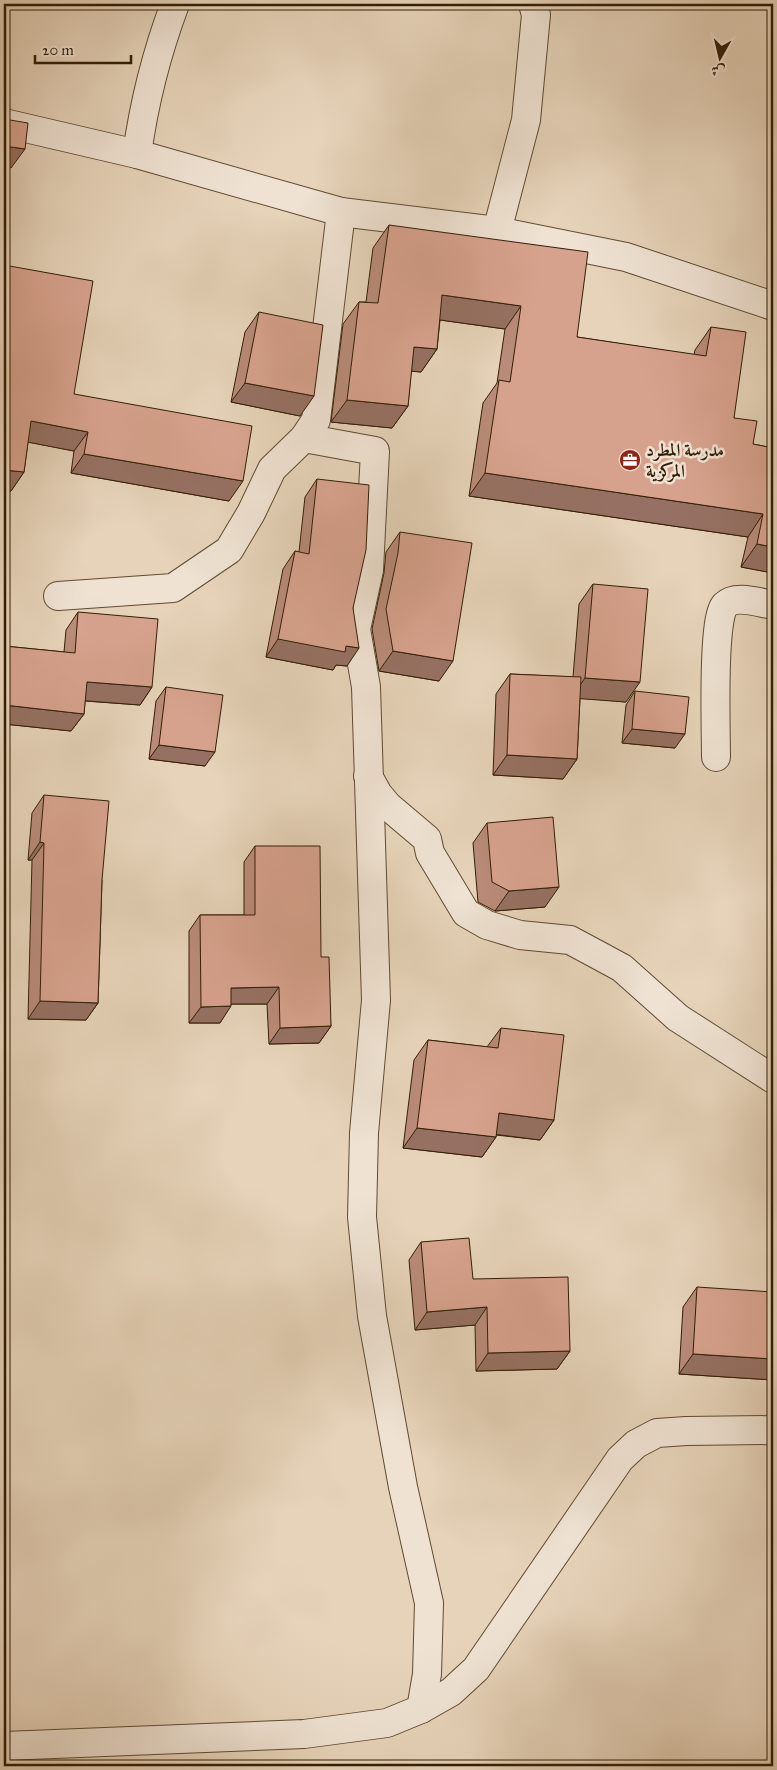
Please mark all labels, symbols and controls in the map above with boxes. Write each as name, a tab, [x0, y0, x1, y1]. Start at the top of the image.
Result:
scale bar	[35, 32, 131, 64]
north arrow	[694, 32, 744, 82]
text: 20 m	[42, 41, 74, 59]
text: ش	[710, 61, 726, 80]
place label: مدرسة المطرد المركزية	[646, 439, 724, 483]
office icon: مدرسة المطرد المركزية	[618, 448, 642, 472]

